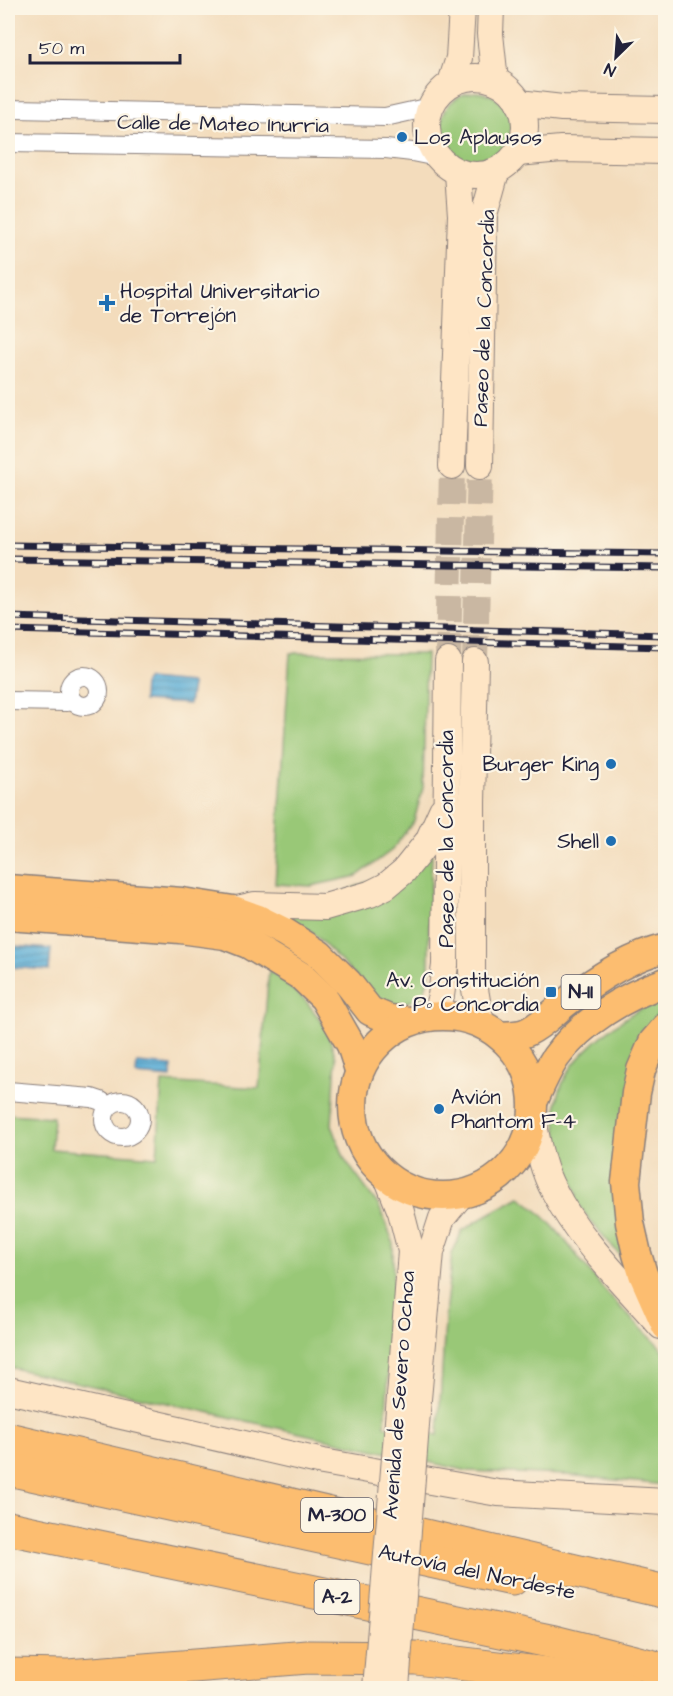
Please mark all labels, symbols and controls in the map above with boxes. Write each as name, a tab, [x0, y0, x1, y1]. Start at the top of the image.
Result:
scale bar	[30, 27, 180, 65]
north arrow	[586, 27, 646, 87]
text: 50 m	[39, 36, 84, 61]
text: N	[601, 58, 619, 82]
street label: Calle de Mateo Inurria	[117, 108, 330, 140]
place label: Los Aplausos	[414, 123, 542, 153]
marker: Los Aplausos	[395, 130, 409, 144]
street label: Paseo de la Concordia	[466, 208, 502, 427]
place label: Hospital Universitario de Torrejón	[120, 277, 320, 330]
marker: Hospital Universitario de Torrejón	[98, 294, 116, 312]
street label: Paseo de la Concordia	[432, 730, 461, 948]
place label: Burger King	[482, 750, 599, 781]
marker: Burger King	[604, 757, 618, 771]
place label: Shell	[557, 827, 599, 856]
marker: Shell	[604, 834, 618, 848]
place label: Av. Constitución - Pº Concordia	[386, 966, 539, 1019]
road number: N-II	[562, 975, 600, 1009]
marker: Av. Constitución - Pº Concordia	[544, 985, 558, 999]
place label: Avión Phantom F-4	[451, 1083, 576, 1136]
marker: Avión Phantom F-4	[432, 1102, 446, 1116]
street label: Avenida de Severo Ochoa	[376, 1270, 422, 1520]
road number: M-300	[301, 1498, 373, 1532]
street label: Autovía del Nordeste	[376, 1537, 578, 1607]
road number: A-2	[314, 1580, 360, 1614]

